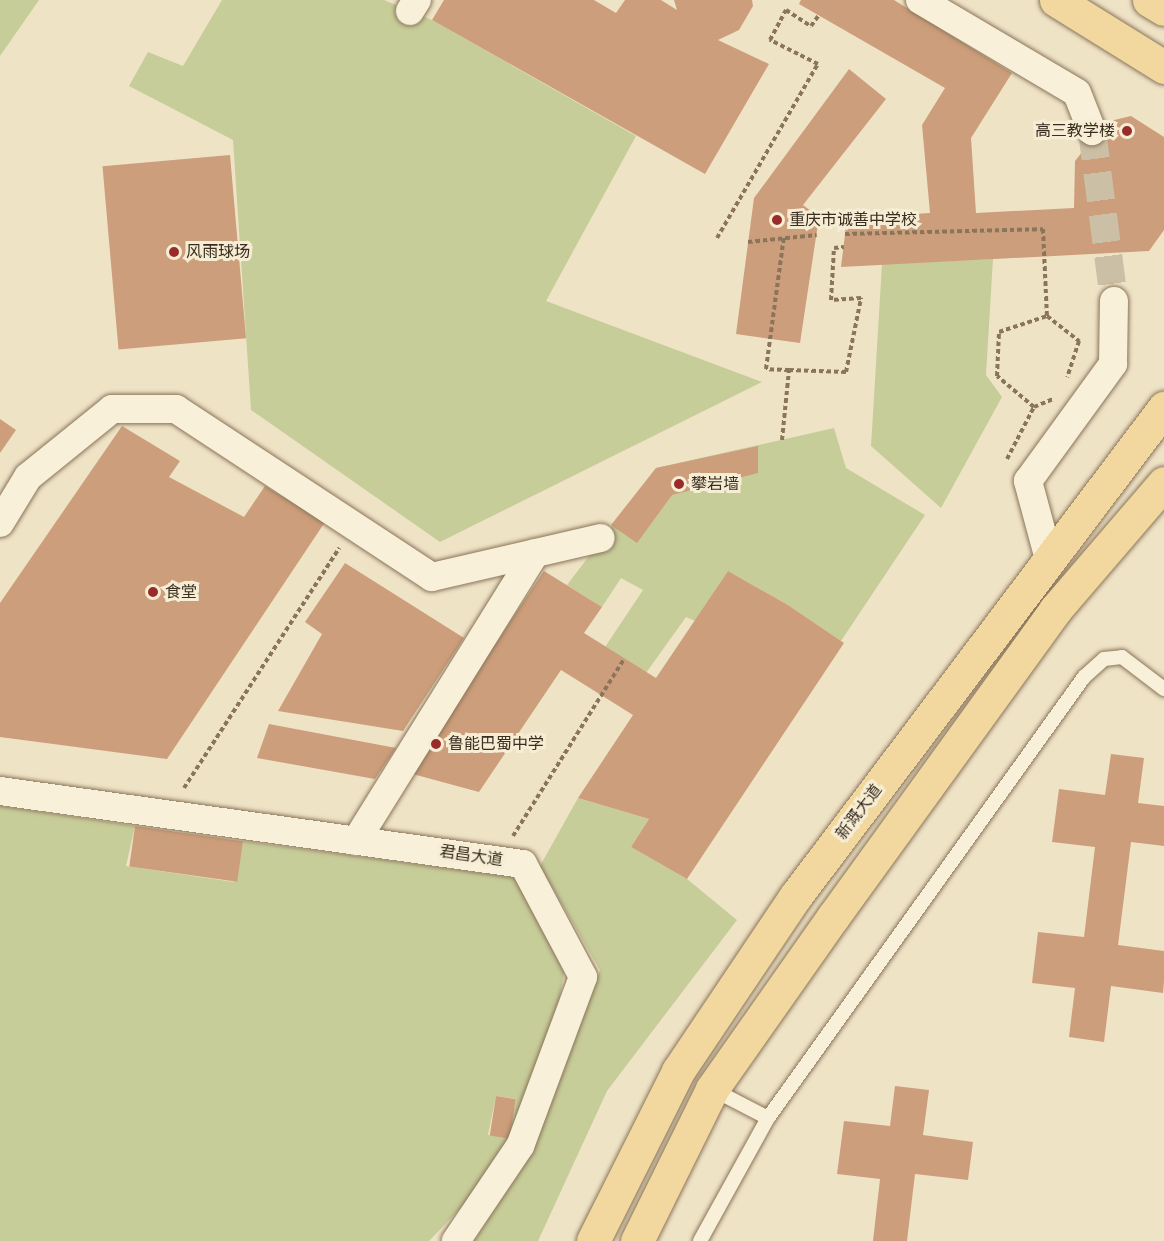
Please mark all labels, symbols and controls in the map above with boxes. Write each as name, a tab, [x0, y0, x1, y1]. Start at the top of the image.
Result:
place label: 高三教学楼	[1035, 121, 1115, 141]
marker: 高三教学楼	[1120, 124, 1134, 138]
place label: 重庆市诚善中学校	[789, 210, 917, 230]
marker: 重庆市诚善中学校	[770, 213, 784, 227]
place label: 风雨球场	[186, 242, 250, 262]
marker: 风雨球场	[167, 245, 181, 259]
place label: 攀岩墙	[691, 474, 739, 494]
marker: 攀岩墙	[672, 477, 686, 491]
place label: 食堂	[165, 582, 197, 602]
marker: 食堂	[146, 585, 160, 599]
place label: 鲁能巴蜀中学	[448, 734, 544, 754]
marker: 鲁能巴蜀中学	[429, 737, 443, 751]
street label: 新溉大道	[832, 781, 886, 843]
street label: 君昌大道	[438, 842, 504, 870]

